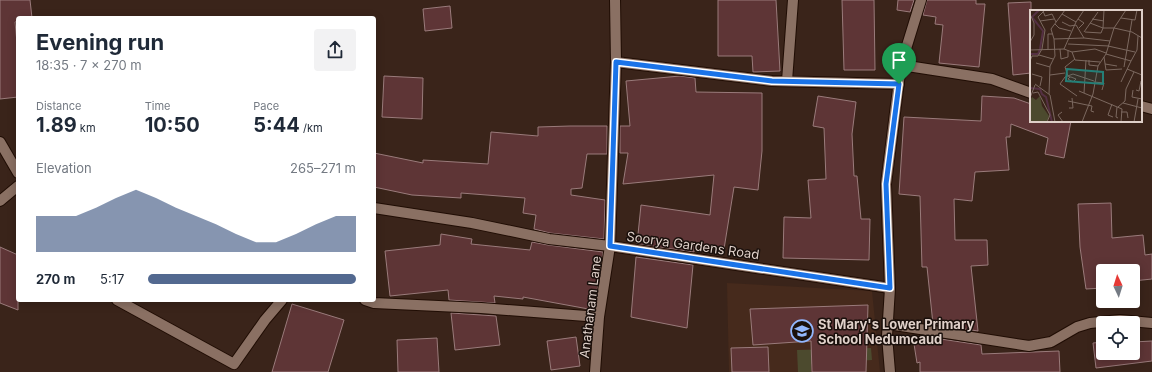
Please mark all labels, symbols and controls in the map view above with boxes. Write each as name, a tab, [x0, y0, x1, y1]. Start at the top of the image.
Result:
inset map	[1030, 10, 1142, 122]
text: Evening run	[36, 29, 164, 55]
button: share	[314, 29, 356, 71]
pin	[882, 43, 916, 84]
icon: arrive	[888, 49, 910, 71]
text: 18:35 · 7 × 270 m	[36, 57, 142, 73]
text: Distance	[36, 99, 81, 113]
text: Time	[145, 99, 170, 113]
text: Pace	[253, 99, 279, 113]
text: 1.89	[36, 113, 77, 137]
text: 10:50	[145, 113, 200, 137]
text: 5:44	[253, 113, 300, 137]
text: km	[77, 121, 96, 135]
text: /km	[300, 121, 323, 135]
text: Elevation	[36, 160, 92, 176]
text: 265–271 m	[290, 160, 356, 176]
street label: Soorya Gardens Road	[626, 228, 760, 262]
street label: Anathanam Lane	[576, 255, 604, 359]
north arrow	[1096, 264, 1140, 308]
map controls	[1096, 264, 1140, 360]
text: 270 m	[36, 271, 75, 287]
text: 5:17	[100, 271, 124, 287]
place label: St Mary's Lower Primary School Nedumcaud	[818, 316, 974, 347]
button: locate	[1096, 316, 1140, 360]
school or university icon: St Mary's Lower Primary School Nedumcaud	[789, 318, 815, 344]

